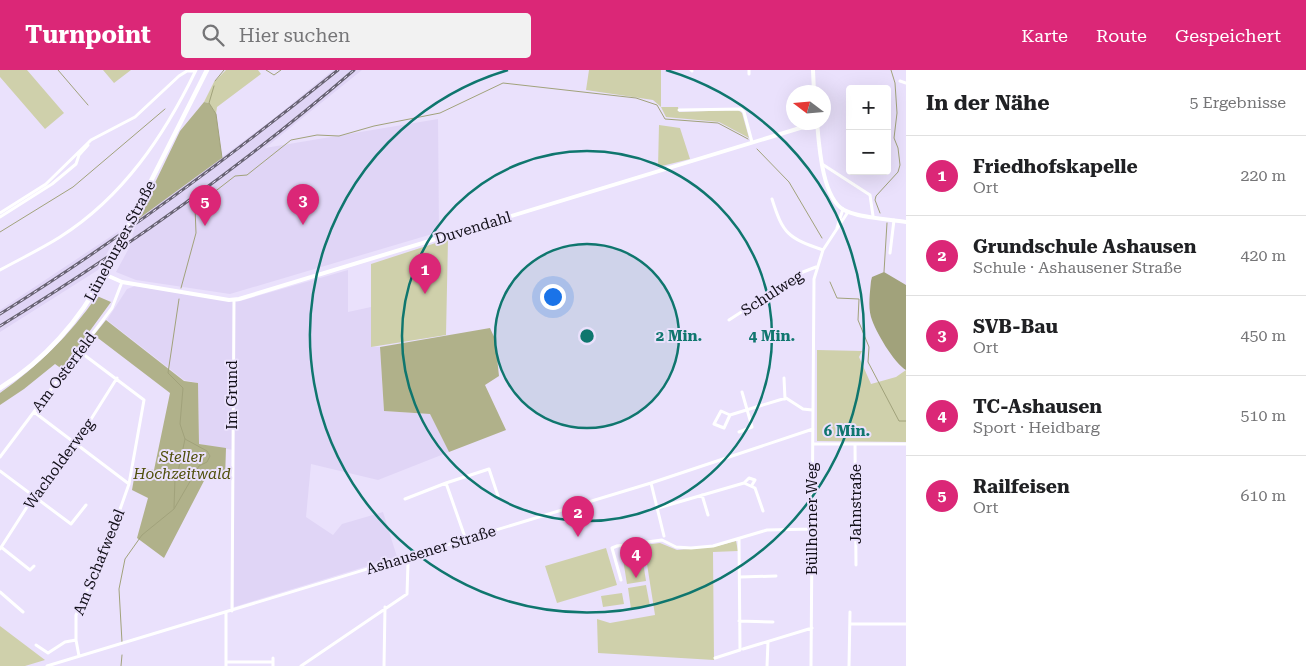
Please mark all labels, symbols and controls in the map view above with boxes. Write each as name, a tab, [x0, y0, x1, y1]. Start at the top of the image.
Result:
search box	[181, 13, 531, 58]
text: Turnpoint	[25, 21, 151, 49]
icon: search	[199, 21, 227, 49]
text: Hier suchen	[239, 24, 350, 47]
text: Karte	[1021, 25, 1068, 46]
text: Route	[1096, 25, 1147, 46]
text: Gespeichert	[1175, 25, 1281, 46]
north arrow	[786, 85, 831, 130]
map controls	[846, 85, 891, 175]
button: +	[846, 85, 891, 130]
text: In der Nähe	[926, 91, 1049, 115]
text: 5 Ergebnisse	[1189, 93, 1286, 112]
button: −	[846, 130, 891, 175]
text: Friedhofskapelle	[973, 155, 1138, 178]
text: 1	[938, 166, 946, 185]
text: 220 m	[1240, 166, 1286, 185]
street label: Lüneburger Straße	[81, 177, 159, 305]
text: Ort	[973, 178, 999, 197]
pin: 3	[287, 184, 319, 225]
pin: 5	[189, 185, 221, 226]
street label: Duvendahl	[433, 208, 514, 248]
text: Grundschule Ashausen	[973, 235, 1196, 258]
text: 2	[938, 246, 946, 265]
text: 420 m	[1240, 246, 1286, 265]
pin: 1	[409, 253, 441, 294]
text: Schule · Ashausener Straße	[973, 258, 1182, 277]
street label: Schulweg	[738, 266, 807, 320]
your location	[540, 284, 566, 310]
text: SVB-Bau	[973, 315, 1058, 338]
text: 3	[938, 326, 946, 345]
text: 450 m	[1240, 326, 1286, 345]
centre of rings	[578, 327, 596, 345]
text: 2 Min.	[656, 327, 702, 345]
text: 4 Min.	[749, 327, 795, 345]
street label: Am Osterfeld	[28, 328, 100, 415]
text: Ort	[973, 338, 999, 357]
street label: Im Grund	[223, 360, 241, 430]
text: TC-Ashausen	[973, 395, 1102, 418]
text: 4	[938, 406, 946, 425]
text: 510 m	[1240, 406, 1286, 425]
street label: Wacholderweg	[20, 415, 98, 513]
text: Sport · Heidbarg	[973, 418, 1100, 437]
text: 6 Min.	[824, 422, 870, 440]
park label: Steller Hochzeitwald	[132, 448, 231, 483]
street label: Büllhorner Weg	[803, 462, 821, 575]
street label: Jahnstraße	[847, 464, 865, 544]
text: Railfeisen	[973, 475, 1070, 498]
text: 5	[938, 486, 946, 505]
text: 610 m	[1240, 486, 1286, 505]
pin: 2	[562, 496, 594, 537]
text: Ort	[973, 498, 999, 517]
street label: Am Schafwedel	[70, 506, 129, 618]
street label: Ashausener Straße	[364, 522, 498, 578]
pin: 4	[620, 537, 652, 578]

